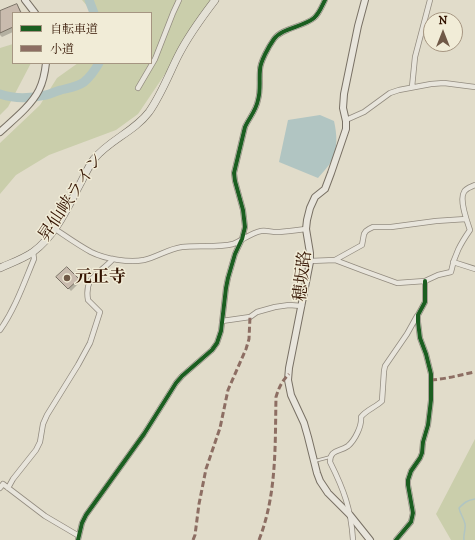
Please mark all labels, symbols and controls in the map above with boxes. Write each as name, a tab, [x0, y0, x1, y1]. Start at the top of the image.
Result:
legend	[12, 12, 152, 64]
north arrow	[423, 12, 463, 52]
text: N	[438, 14, 448, 28]
text: 自転車道	[50, 22, 98, 37]
text: 小道	[50, 42, 74, 57]
street label: 昇仙峡ライン	[35, 150, 109, 246]
street label: 穂坂路	[291, 250, 317, 302]
place label: 元正寺	[75, 268, 126, 288]
marker: 元正寺	[62, 273, 72, 283]

